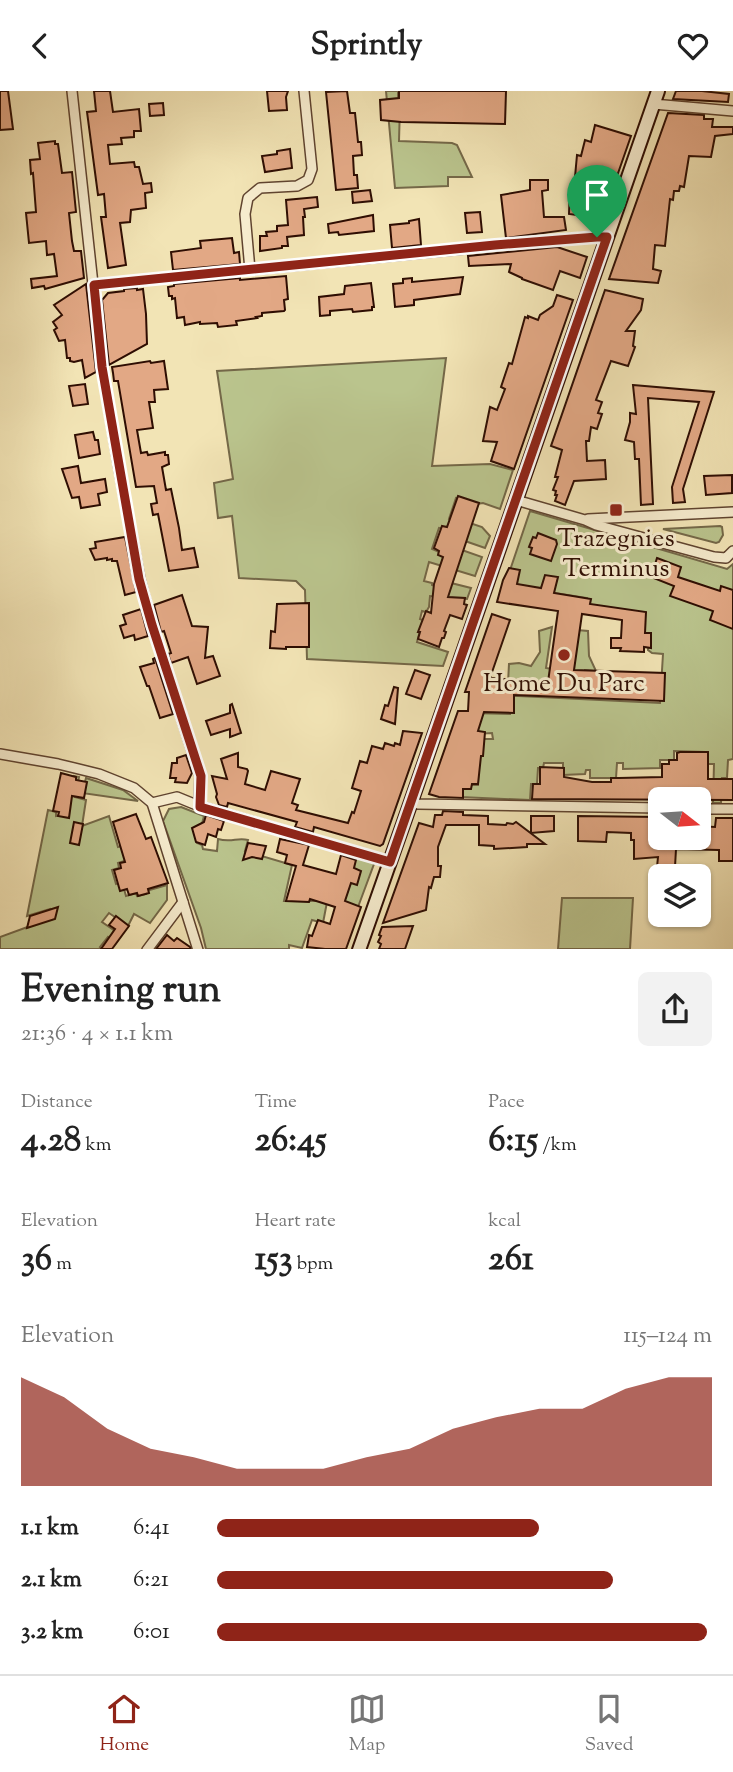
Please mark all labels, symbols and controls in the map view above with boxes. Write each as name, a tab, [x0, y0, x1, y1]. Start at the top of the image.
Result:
text: Sprintly	[310, 23, 423, 69]
icon: back	[21, 27, 59, 65]
icon: heart	[674, 27, 712, 65]
pin	[567, 165, 627, 237]
icon: arrive	[578, 176, 616, 214]
marker: Trazegnies Terminus	[608, 502, 624, 518]
place label: Trazegnies Terminus	[557, 521, 675, 588]
marker: Home Du Parc	[556, 647, 572, 663]
place label: Home Du Parc	[483, 666, 645, 703]
north arrow	[648, 787, 710, 851]
map controls	[648, 787, 711, 927]
button: layers	[648, 864, 711, 927]
text: Evening run	[21, 965, 221, 1019]
button: share	[638, 972, 712, 1046]
text: 21:36 · 4 × 1.1 km	[21, 1018, 173, 1051]
text: Distance	[21, 1089, 93, 1116]
text: Time	[255, 1089, 297, 1116]
text: Pace	[488, 1089, 525, 1116]
text: 4.28	[21, 1116, 81, 1167]
text: 26:45	[255, 1116, 327, 1167]
text: 6:15	[488, 1116, 538, 1167]
text: km	[81, 1132, 111, 1159]
text: /km	[538, 1132, 577, 1159]
text: Elevation	[21, 1208, 98, 1235]
text: Heart rate	[255, 1208, 336, 1235]
text: kcal	[488, 1208, 521, 1235]
text: 36	[21, 1235, 52, 1286]
text: 153	[255, 1235, 293, 1286]
text: 261	[488, 1235, 534, 1286]
text: m	[52, 1251, 72, 1278]
text: bpm	[293, 1251, 333, 1278]
text: Elevation	[21, 1320, 114, 1353]
text: 115–124 m	[623, 1320, 712, 1353]
text: 1.1 km	[21, 1512, 79, 1545]
text: 6:41	[133, 1512, 170, 1545]
text: 2.1 km	[21, 1564, 82, 1597]
text: 6:21	[133, 1564, 169, 1597]
text: 3.2 km	[21, 1616, 83, 1649]
text: 6:01	[133, 1616, 170, 1649]
tab: Home	[99, 1690, 149, 1759]
tab: Map	[348, 1690, 386, 1759]
tab: Saved	[585, 1690, 634, 1759]

